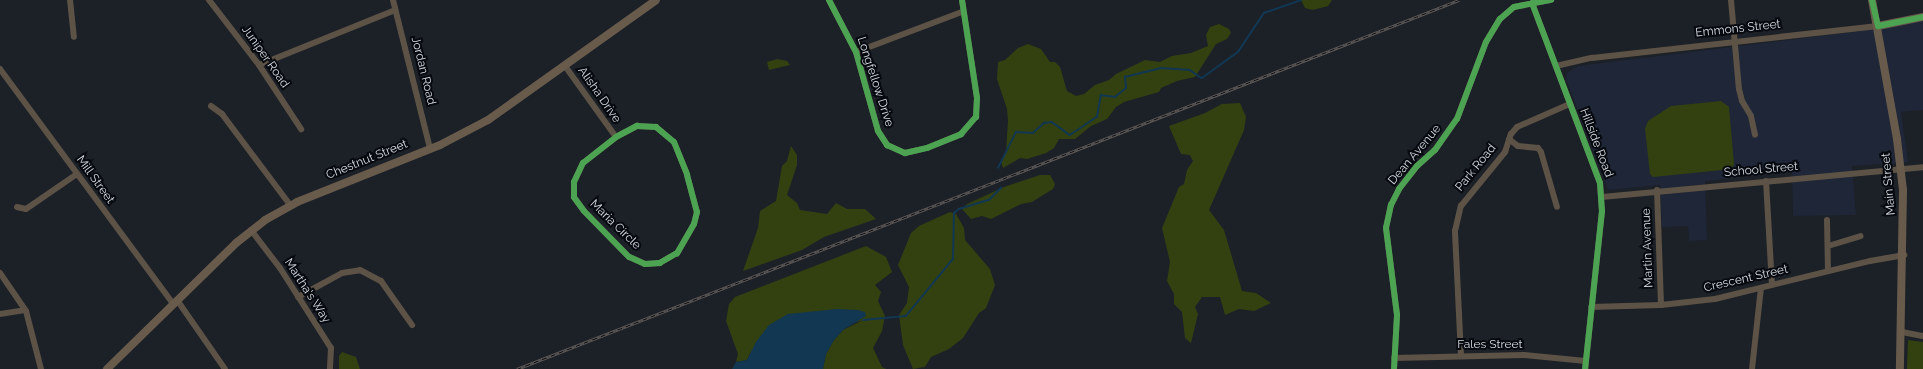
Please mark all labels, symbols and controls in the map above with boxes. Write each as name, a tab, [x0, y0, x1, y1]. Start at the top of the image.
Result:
street label: Emmons Street	[1695, 17, 1781, 41]
street label: Juniper Road	[238, 23, 292, 91]
street label: Jordan Road	[408, 35, 438, 107]
street label: Longfellow Drive	[854, 35, 896, 129]
street label: Alisha Drive	[574, 64, 624, 126]
street label: Hillside Road	[1576, 106, 1616, 180]
street label: Dean Avenue	[1386, 122, 1444, 188]
street label: Chestnut Street	[324, 137, 410, 183]
street label: Park Road	[1453, 142, 1499, 194]
street label: Main Street	[1879, 152, 1899, 216]
street label: Mill Street	[73, 153, 117, 207]
street label: School Street	[1723, 160, 1799, 180]
street label: Maria Circle	[587, 197, 643, 253]
street label: Martin Avenue	[1639, 208, 1657, 288]
street label: Martha's Way	[281, 256, 333, 326]
street label: Crescent Street	[1703, 262, 1789, 296]
street label: Fales Street	[1457, 338, 1523, 352]

